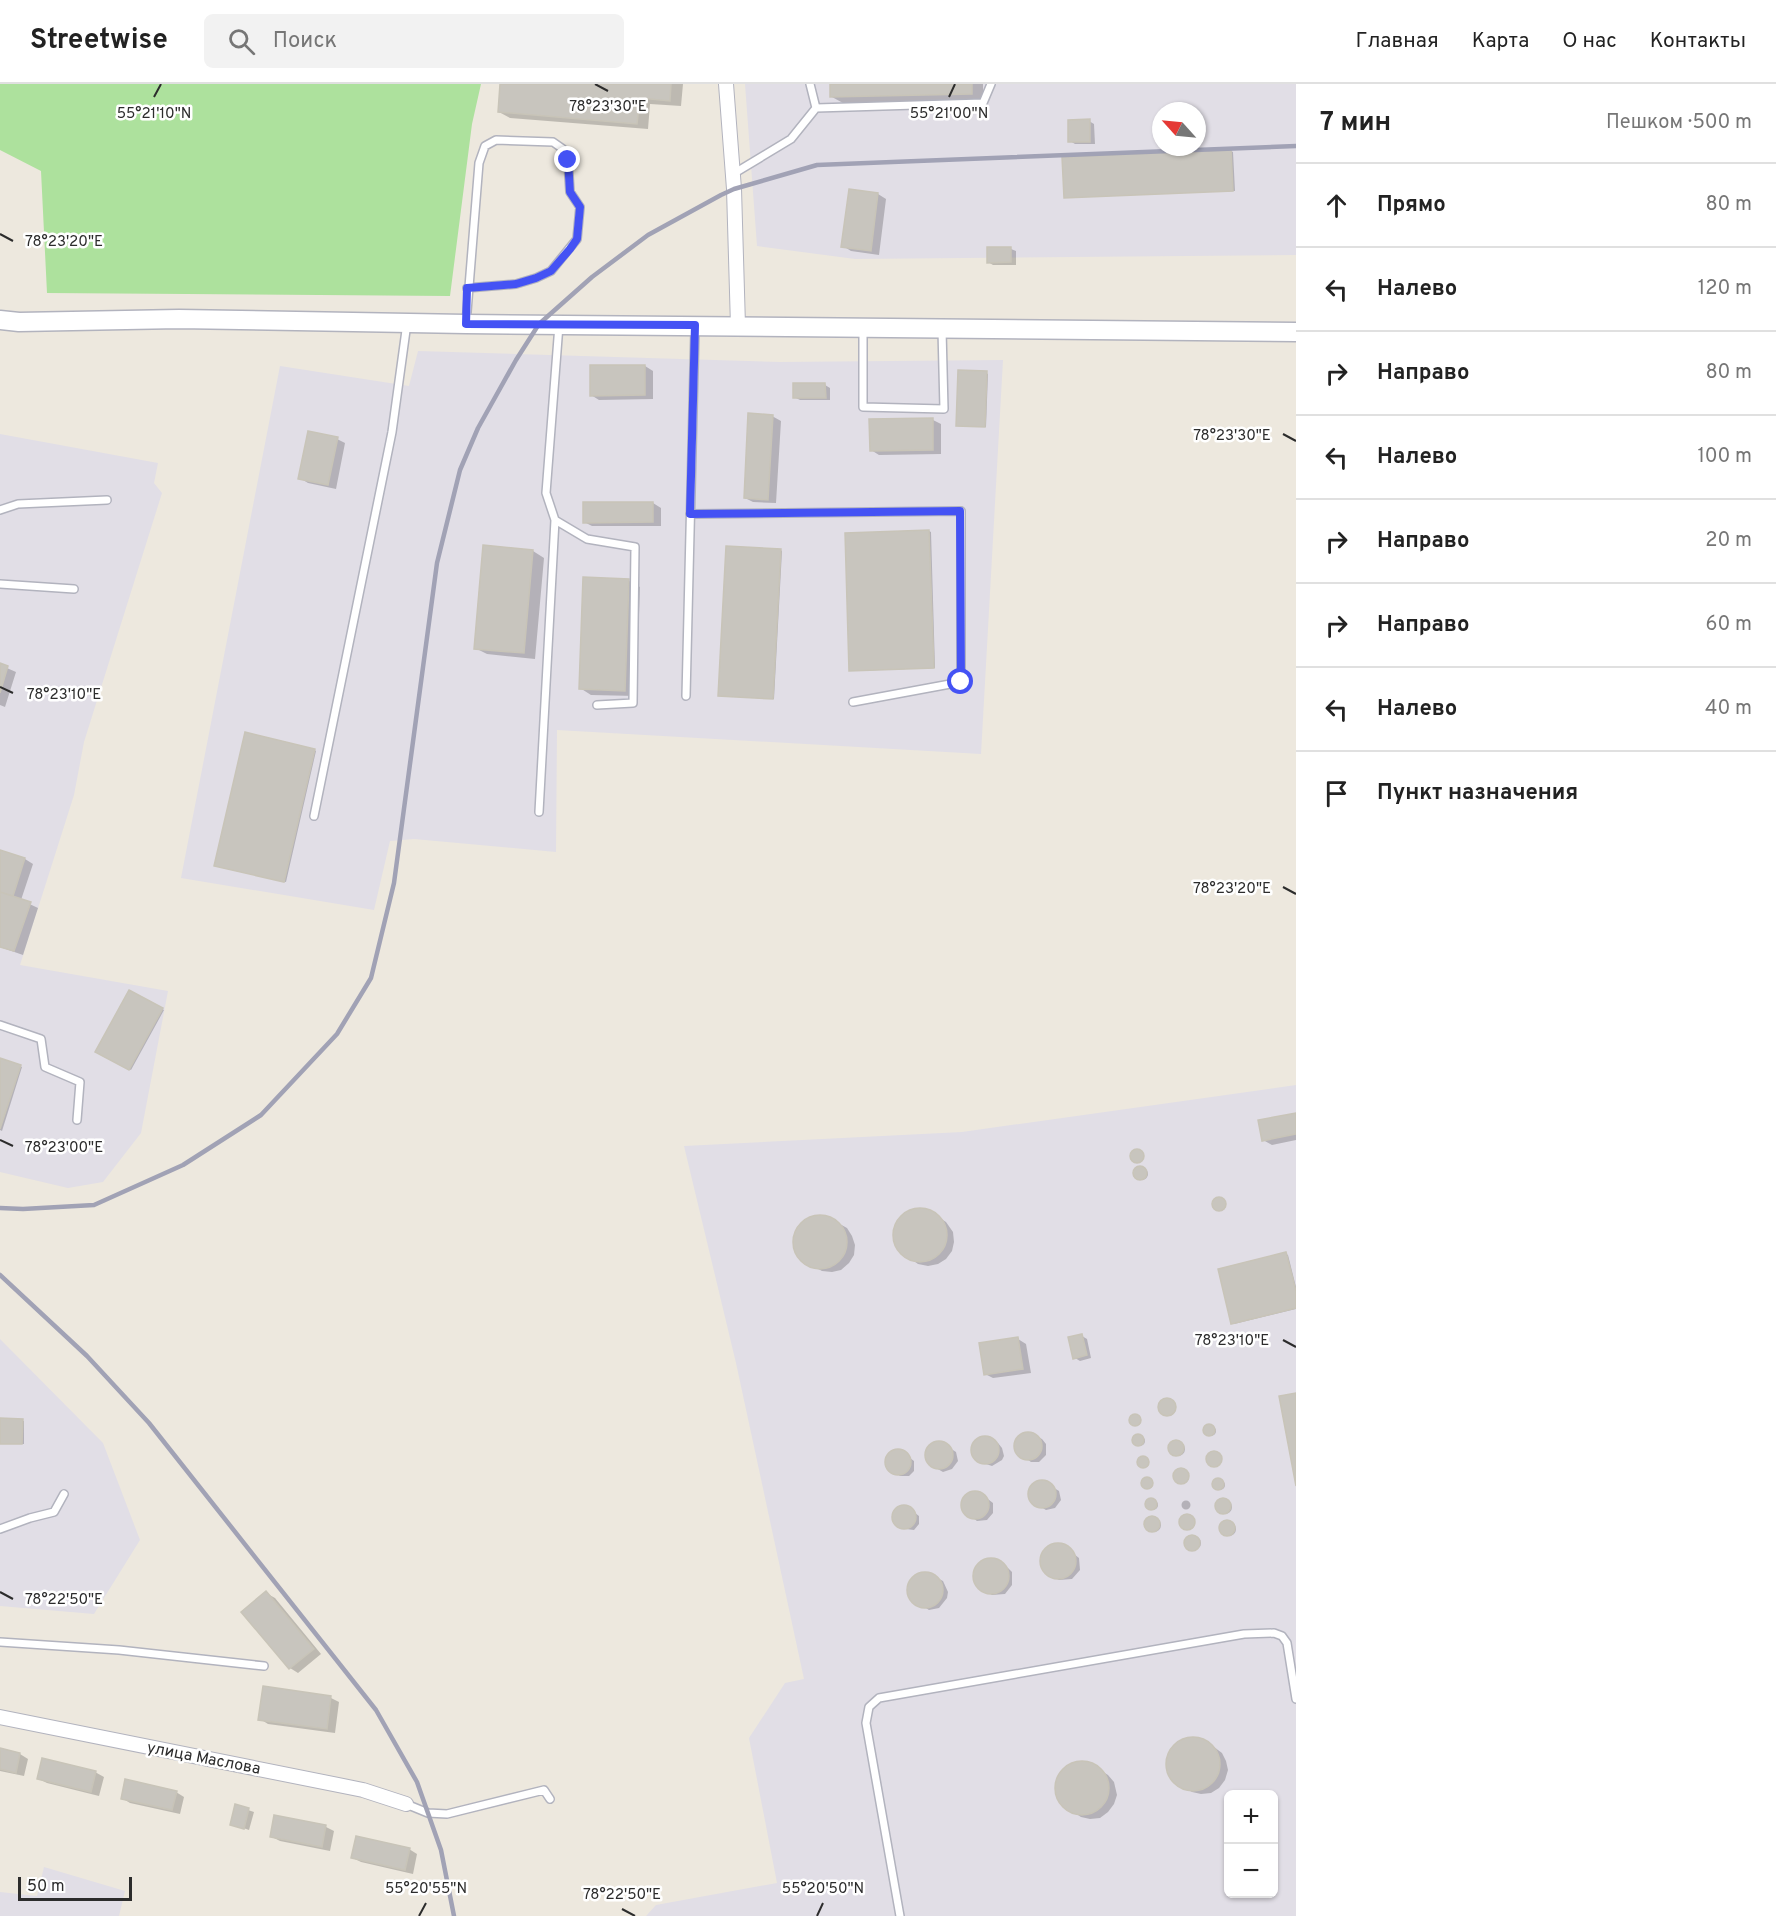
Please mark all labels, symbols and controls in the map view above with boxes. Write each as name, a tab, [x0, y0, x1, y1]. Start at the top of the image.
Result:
search box	[204, 14, 624, 68]
text: Streetwise	[30, 23, 168, 59]
icon: search	[225, 25, 258, 58]
text: Поиск	[273, 28, 337, 55]
text: Главная	[1355, 28, 1439, 55]
text: Карта	[1472, 28, 1529, 55]
text: О нас	[1562, 28, 1617, 55]
text: Контакты	[1650, 28, 1746, 55]
text: 78°23'30"E	[569, 98, 647, 117]
north arrow	[1152, 102, 1206, 156]
text: 55°21'10"N	[117, 105, 191, 124]
text: 55°21'00"N	[910, 105, 988, 124]
text: 7 мин	[1320, 107, 1391, 140]
text: Пешком · 500 m	[1606, 110, 1752, 136]
route end	[554, 146, 580, 172]
icon: ahead	[1320, 189, 1353, 222]
text: Прямо	[1377, 192, 1446, 219]
text: 80 m	[1706, 192, 1752, 218]
text: 78°23'20"E	[25, 233, 103, 252]
icon: left	[1320, 273, 1353, 306]
text: Налево	[1377, 276, 1457, 303]
text: 120 m	[1698, 276, 1752, 302]
icon: right	[1320, 357, 1353, 390]
text: Направо	[1377, 360, 1469, 387]
text: 80 m	[1706, 360, 1752, 386]
text: 78°23'30"E	[1193, 427, 1271, 446]
icon: left	[1320, 441, 1353, 474]
text: Налево	[1377, 444, 1457, 471]
text: 100 m	[1697, 444, 1752, 470]
icon: right	[1320, 525, 1353, 558]
text: Направо	[1377, 528, 1469, 555]
text: 20 m	[1705, 528, 1752, 554]
icon: right	[1320, 609, 1353, 642]
text: Направо	[1377, 612, 1469, 639]
text: 60 m	[1706, 612, 1752, 638]
route start	[947, 668, 973, 694]
text: 78°23'10"E	[27, 686, 101, 705]
icon: left	[1320, 693, 1353, 726]
text: Налево	[1377, 696, 1457, 723]
text: 40 m	[1705, 696, 1752, 722]
icon: arrive	[1320, 777, 1353, 810]
text: Пункт назначения	[1377, 780, 1578, 807]
text: 78°23'20"E	[1193, 880, 1271, 899]
text: 78°23'00"E	[25, 1139, 103, 1158]
text: 78°23'10"E	[1195, 1332, 1269, 1351]
text: 78°22'50"E	[25, 1591, 103, 1610]
street label: улица Маслова	[145, 1738, 262, 1780]
map controls	[1224, 1790, 1278, 1898]
button: +	[1224, 1790, 1278, 1844]
button: −	[1224, 1844, 1278, 1898]
scale bar	[18, 1874, 132, 1902]
text: 50 m	[27, 1877, 65, 1897]
text: 55°20'55"N	[385, 1880, 467, 1899]
text: 55°20'50"N	[782, 1880, 864, 1899]
text: 78°22'50"E	[583, 1886, 661, 1905]

